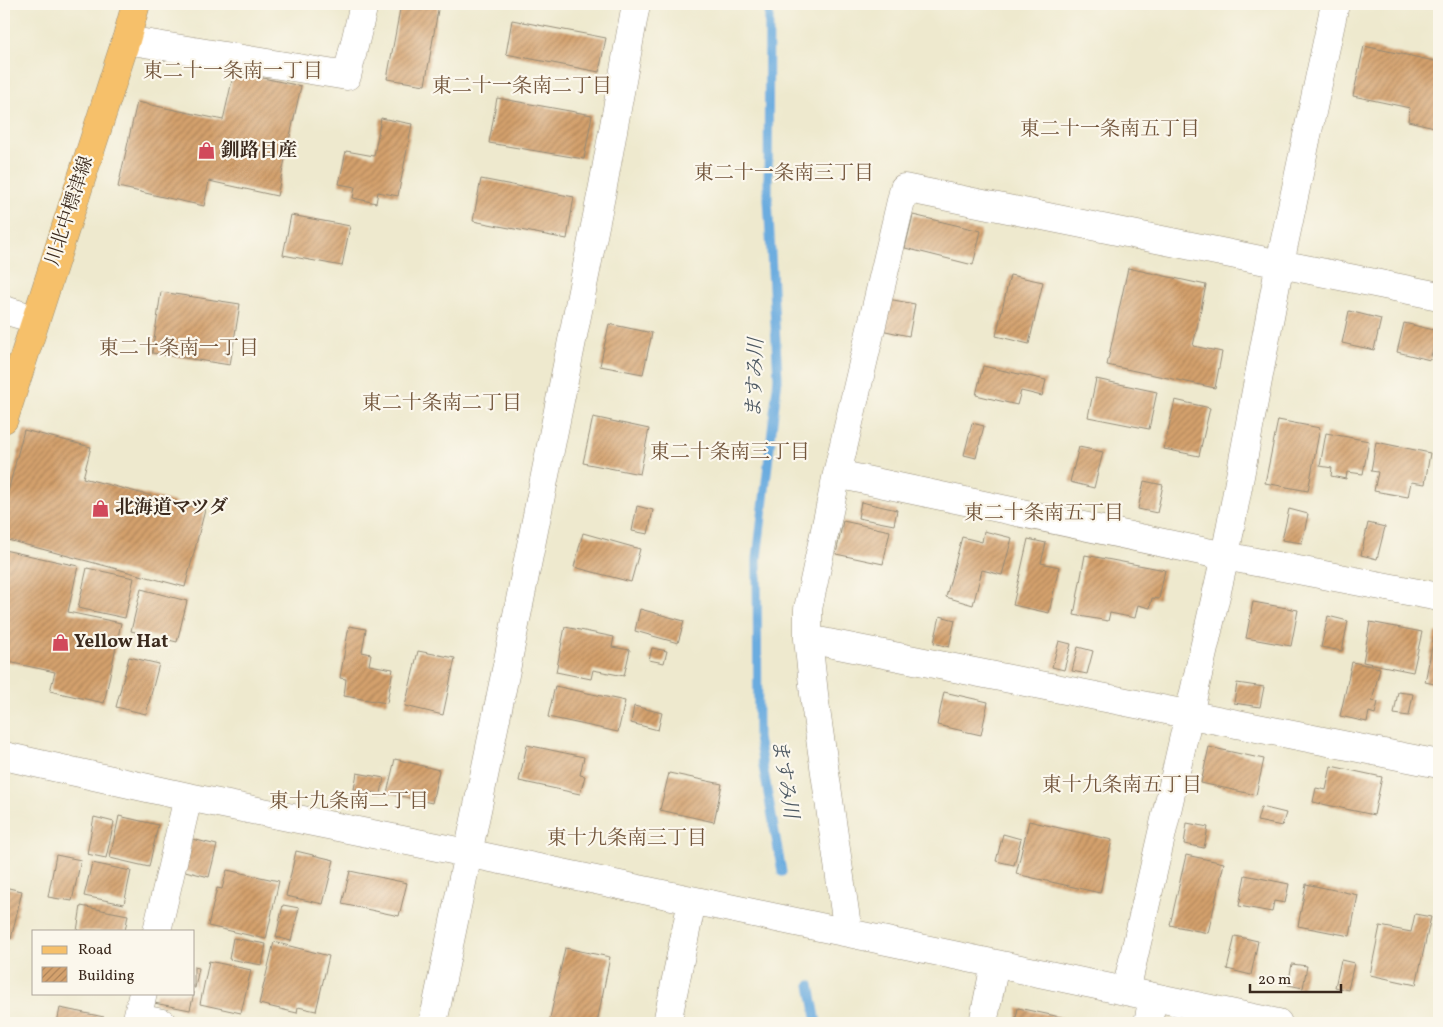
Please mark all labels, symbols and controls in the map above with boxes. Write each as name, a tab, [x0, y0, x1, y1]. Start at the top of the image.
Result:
district label: 東二十一条南一丁目	[143, 58, 323, 86]
district label: 東二十一条南二丁目	[432, 73, 612, 101]
district label: 東二十一条南五丁目	[1020, 116, 1200, 144]
place label: 釧路日産	[221, 138, 297, 164]
shop icon: 釧路日産	[197, 141, 217, 161]
street label: 川北中標津線	[40, 153, 100, 269]
district label: 東二十一条南三丁目	[694, 160, 874, 188]
district label: 東二十条南一丁目	[99, 335, 259, 363]
water label: ますみ川	[741, 336, 771, 418]
district label: 東二十条南二丁目	[362, 390, 522, 418]
district label: 東二十条南三丁目	[650, 439, 810, 467]
place label: 北海道マツダ	[115, 495, 228, 521]
shop icon: 北海道マツダ	[91, 498, 111, 518]
district label: 東二十条南五丁目	[964, 500, 1124, 528]
place label: Yellow Hat	[74, 629, 168, 655]
shop icon: Yellow Hat	[50, 632, 70, 652]
water label: ますみ川	[764, 737, 804, 823]
district label: 東十九条南五丁目	[1042, 772, 1202, 800]
district label: 東十九条南二丁目	[269, 788, 429, 816]
district label: 東十九条南三丁目	[547, 825, 707, 853]
legend	[32, 930, 195, 994]
text: Road	[78, 940, 112, 961]
scale bar	[1250, 962, 1342, 994]
text: Building	[78, 966, 135, 987]
text: 20 m	[1258, 970, 1291, 991]

